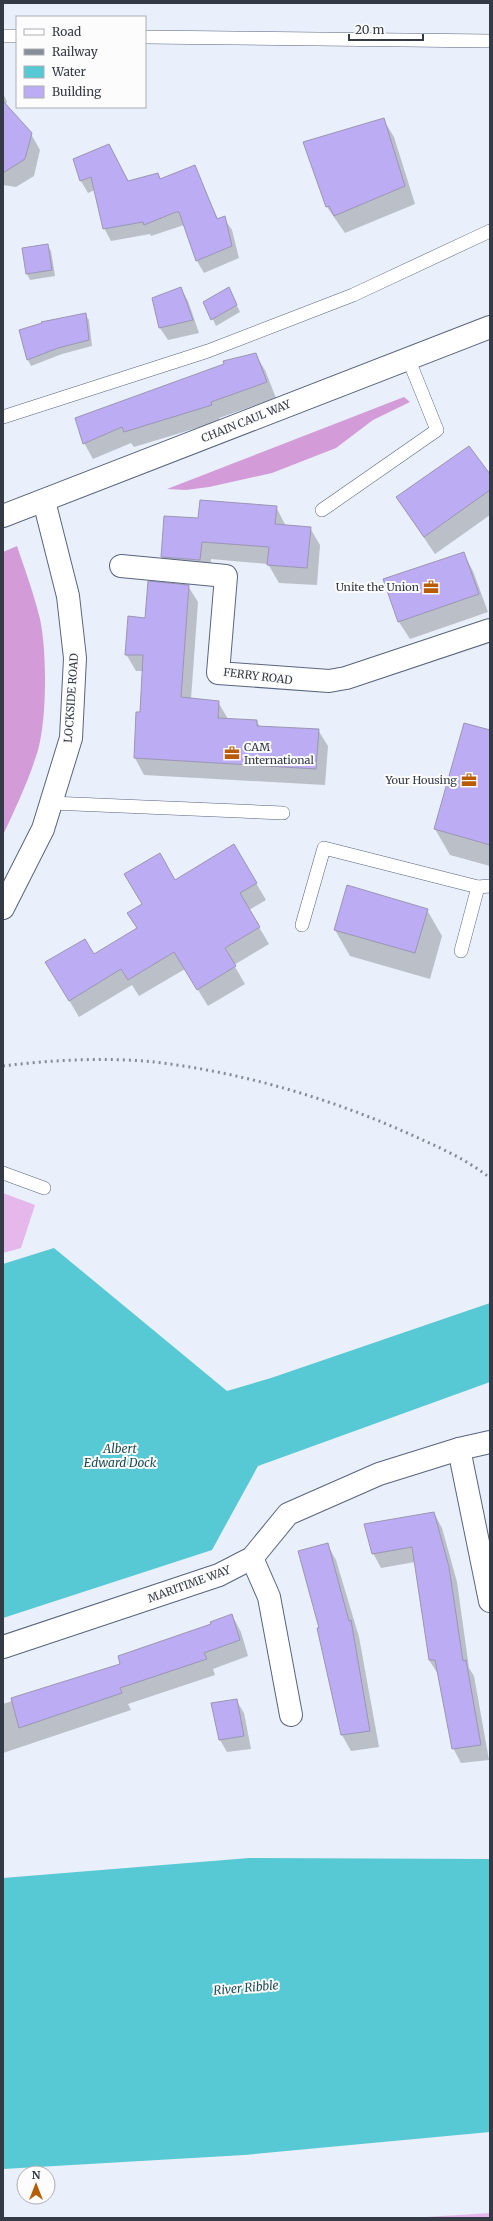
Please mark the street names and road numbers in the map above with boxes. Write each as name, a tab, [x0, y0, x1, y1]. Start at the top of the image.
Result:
street label: CHAIN CAUL WAY	[199, 396, 294, 445]
street label: LOCKSIDE ROAD	[61, 653, 81, 743]
street label: FERRY ROAD	[223, 665, 293, 687]
street label: MARITIME WAY	[146, 1562, 233, 1605]

